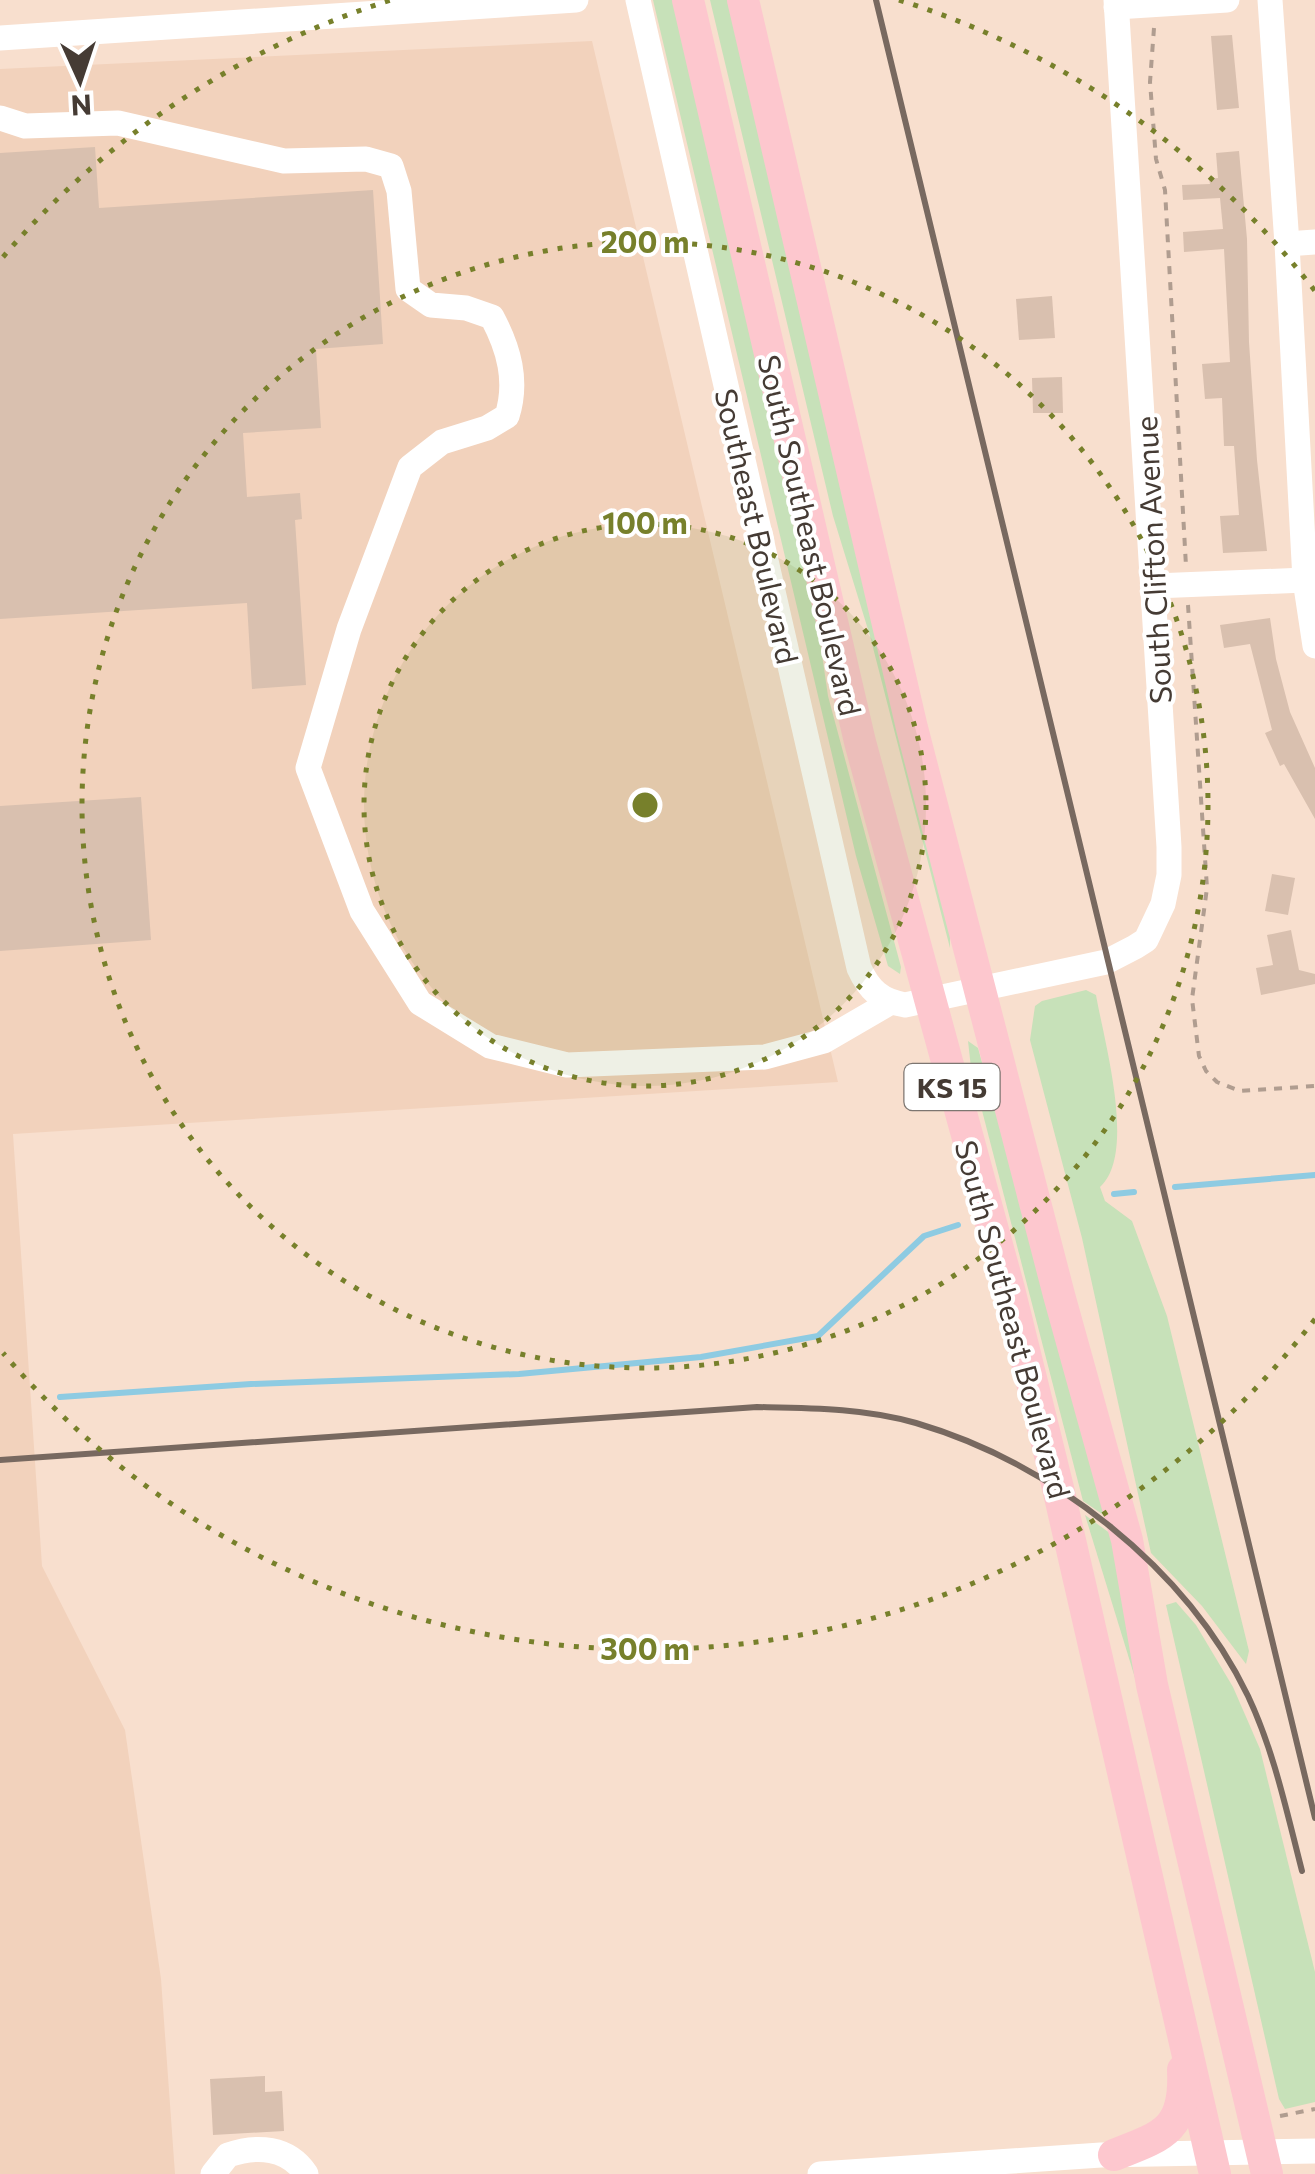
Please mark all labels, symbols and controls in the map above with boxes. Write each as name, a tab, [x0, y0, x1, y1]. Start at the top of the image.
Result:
north arrow	[30, 30, 130, 130]
text: N	[70, 88, 93, 123]
text: 200 m	[601, 222, 689, 259]
street label: South Southeast Boulevard	[751, 351, 871, 719]
street label: Southeast Boulevard	[708, 385, 808, 667]
street label: South Clifton Avenue	[1126, 415, 1178, 705]
text: 100 m	[602, 503, 688, 540]
centre of rings	[627, 787, 663, 823]
road number: KS 15	[904, 1064, 1000, 1110]
street label: South Southeast Boulevard	[948, 1136, 1080, 1502]
text: 300 m	[600, 1629, 690, 1666]

